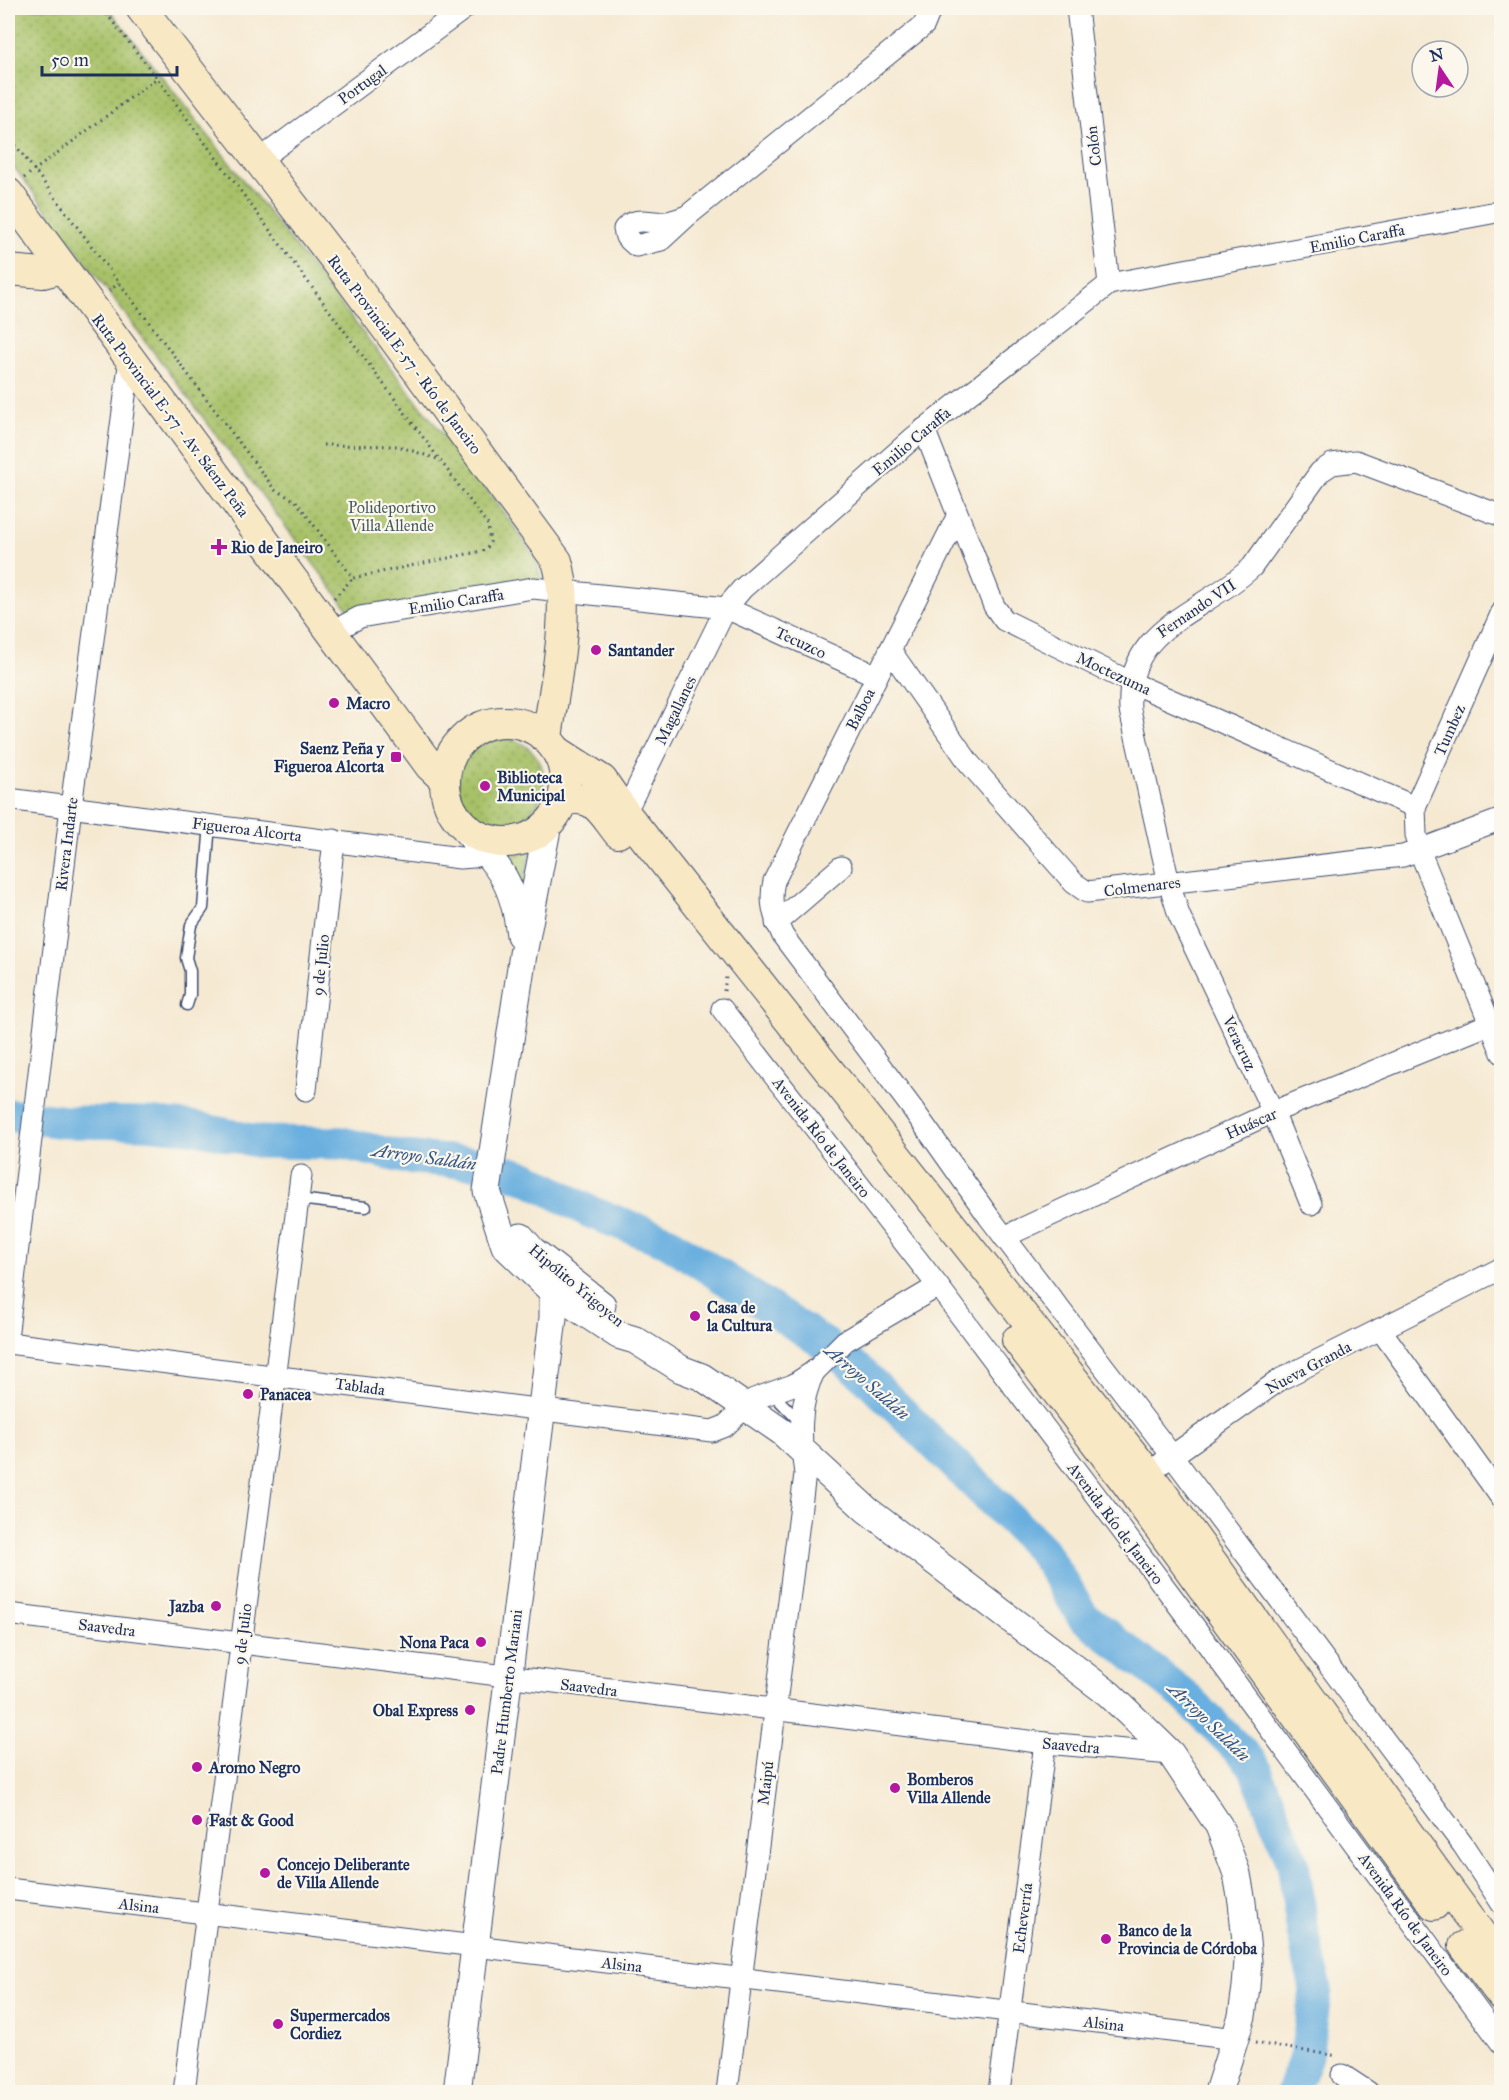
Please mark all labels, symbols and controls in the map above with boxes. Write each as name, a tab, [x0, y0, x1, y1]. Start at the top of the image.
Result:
scale bar	[42, 39, 177, 77]
north arrow	[1410, 39, 1470, 99]
text: N	[1428, 44, 1446, 66]
text: 50 m	[51, 49, 89, 71]
street label: Portugal	[334, 60, 392, 109]
street label: Colón	[1082, 125, 1105, 167]
street label: Emilio Caraffa	[1308, 220, 1406, 257]
street label: Ruta Provincial E-57 - Río de Janeiro	[323, 251, 486, 458]
street label: Ruta Provincial E-57 - Av. Sáenz Peña	[88, 310, 253, 521]
street label: Emilio Caraffa	[868, 403, 955, 480]
park label: Polideportivo Villa Allende	[348, 498, 436, 535]
place label: Rio de Janeiro	[231, 538, 323, 558]
marker: Rio de Janeiro	[212, 540, 226, 554]
street label: Fernando VII	[1153, 575, 1240, 642]
street label: Emilio Caraffa	[407, 585, 505, 618]
street label: Tecuzco	[772, 622, 829, 662]
place label: Santander	[608, 641, 675, 660]
marker: Santander	[589, 643, 603, 657]
street label: Moctezuma	[1074, 648, 1154, 699]
street label: Magallanes	[651, 673, 701, 748]
street label: Balboa	[842, 685, 879, 733]
place label: Macro	[346, 694, 390, 713]
marker: Macro	[327, 696, 341, 710]
street label: Tumbez	[1430, 701, 1469, 759]
place label: Saenz Peña y Figueroa Alcorta	[274, 739, 385, 777]
marker: Saenz Peña y Figueroa Alcorta	[389, 750, 403, 764]
place label: Biblioteca Municipal	[497, 768, 566, 806]
marker: Biblioteca Municipal	[478, 779, 492, 793]
street label: Rivera Indarte	[51, 796, 82, 892]
street label: Figueroa Alcorta	[191, 813, 303, 847]
street label: Colmenares	[1103, 872, 1182, 901]
street label: 9 de Julio	[308, 933, 334, 997]
street label: Veracruz	[1218, 1012, 1261, 1074]
street label: Avenida Río de Janeiro	[767, 1073, 875, 1202]
street label: Huáscar	[1223, 1104, 1280, 1143]
water label: Arroyo Saldán	[368, 1139, 478, 1175]
street label: Hipólito Yrigoyen	[525, 1240, 628, 1332]
place label: Casa de la Cultura	[706, 1298, 773, 1335]
marker: Casa de la Cultura	[688, 1309, 702, 1323]
street label: Nueva Granda	[1262, 1337, 1354, 1398]
water label: Arroyo Saldán	[819, 1338, 914, 1425]
street label: Tablada	[334, 1374, 386, 1399]
place label: Panacea	[260, 1385, 312, 1404]
marker: Panacea	[241, 1387, 255, 1401]
street label: Avenida Río de Janeiro	[1062, 1458, 1168, 1589]
place label: Jazba	[167, 1597, 205, 1617]
marker: Jazba	[209, 1599, 223, 1613]
street label: 9 de Julio	[229, 1602, 257, 1666]
street label: Padre Humberto Mariani	[487, 1608, 526, 1776]
street label: Saavedra	[77, 1615, 137, 1640]
place label: Nona Paca	[400, 1633, 470, 1652]
marker: Nona Paca	[474, 1635, 488, 1649]
street label: Saavedra	[559, 1675, 619, 1700]
water label: Arroyo Saldán	[1162, 1676, 1255, 1767]
place label: Obal Express	[373, 1701, 458, 1721]
marker: Obal Express	[463, 1703, 477, 1717]
street label: Saavedra	[1041, 1734, 1101, 1757]
place label: Aromo Negro	[208, 1758, 300, 1778]
marker: Aromo Negro	[190, 1760, 204, 1774]
street label: Maipú	[753, 1760, 778, 1806]
place label: Bomberos Villa Allende	[906, 1770, 991, 1807]
marker: Bomberos Villa Allende	[888, 1781, 902, 1795]
place label: Fast & Good	[209, 1811, 295, 1830]
marker: Fast & Good	[190, 1813, 204, 1827]
street label: Avenida Río de Janeiro	[1353, 1848, 1457, 1980]
place label: Concejo Deliberante de Villa Allende	[277, 1855, 410, 1892]
marker: Concejo Deliberante de Villa Allende	[258, 1866, 272, 1880]
street label: Echeverría	[1009, 1881, 1036, 1954]
street label: Alsina	[117, 1893, 161, 1917]
place label: Banco de la Provincia de Córdoba	[1118, 1921, 1258, 1958]
marker: Banco de la Provincia de Córdoba	[1099, 1932, 1113, 1946]
street label: Alsina	[600, 1952, 644, 1976]
place label: Supermercados Cordiez	[290, 2006, 390, 2043]
street label: Alsina	[1082, 2011, 1126, 2035]
marker: Supermercados Cordiez	[271, 2017, 285, 2031]

